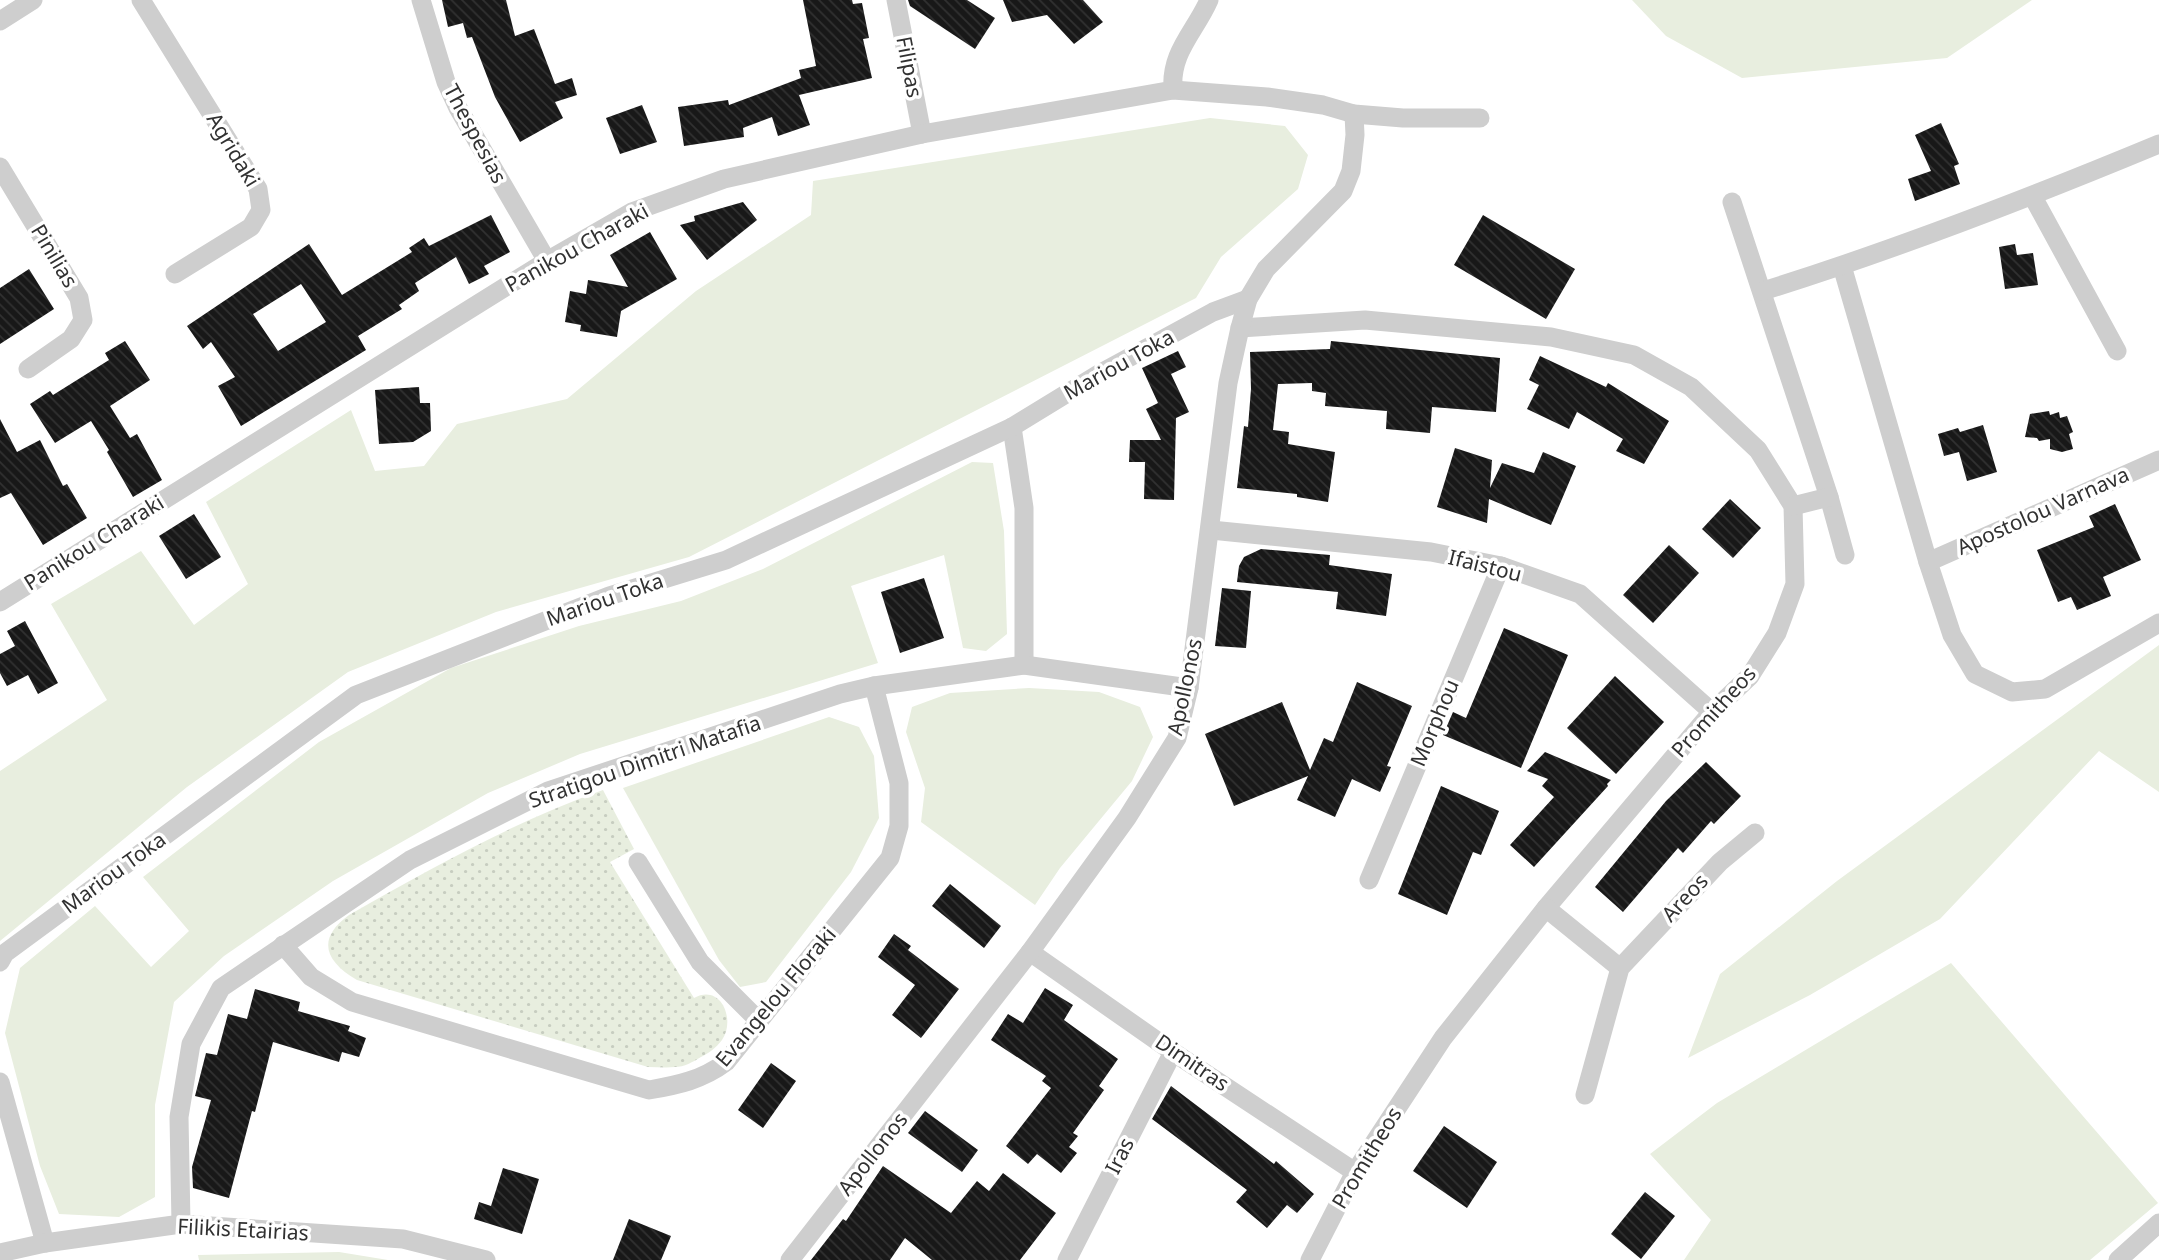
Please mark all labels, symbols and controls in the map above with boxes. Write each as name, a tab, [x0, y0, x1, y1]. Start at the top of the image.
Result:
street label: Filipas	[890, 34, 930, 100]
street label: Thespesias	[438, 79, 514, 188]
street label: Agridaki	[201, 107, 267, 192]
street label: Panikou Charaki	[500, 196, 653, 298]
street label: Pinilias	[25, 219, 85, 292]
street label: Mariou Toka	[1058, 322, 1179, 406]
street label: Apostolou Varnava	[1952, 460, 2133, 561]
street label: Panikou Charaki	[18, 488, 169, 596]
street label: Ifaistou	[1446, 542, 1525, 588]
street label: Mariou Toka	[542, 566, 667, 632]
street label: Apollonos	[1160, 636, 1208, 738]
street label: Promitheos	[1665, 660, 1762, 763]
street label: Morphou	[1403, 675, 1465, 770]
street label: Stratigou Dimitri Matafia	[525, 708, 764, 814]
street label: Mariou Toka	[56, 825, 171, 919]
street label: Areos	[1655, 867, 1714, 927]
street label: Evangelou Floraki	[709, 921, 842, 1072]
street label: Dimitras	[1150, 1027, 1235, 1097]
street label: Promitheos	[1325, 1101, 1407, 1214]
street label: Apollonos	[831, 1106, 914, 1201]
street label: Iras	[1098, 1133, 1140, 1178]
street label: Filikis Etairias	[177, 1212, 310, 1246]

